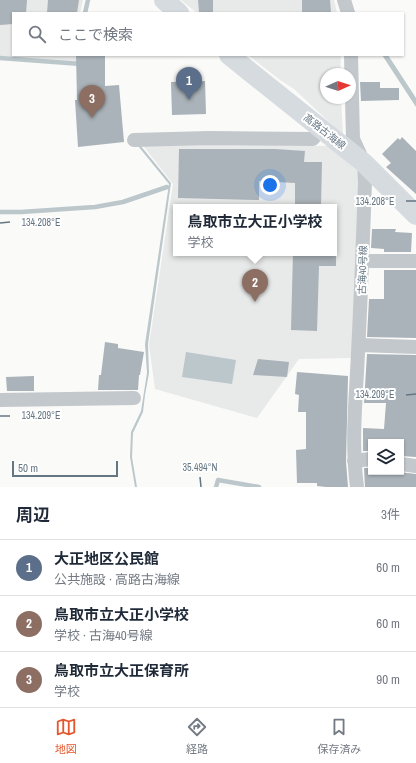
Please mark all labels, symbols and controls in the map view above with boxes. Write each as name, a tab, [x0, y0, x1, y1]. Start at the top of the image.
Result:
search box	[12, 12, 404, 56]
icon: search	[26, 23, 48, 45]
text: ここで検索	[58, 24, 133, 45]
pin: 1	[176, 67, 202, 100]
north arrow	[320, 68, 356, 104]
pin: 3	[79, 85, 105, 118]
street label: 高路古海線	[301, 111, 348, 152]
your location	[260, 175, 280, 195]
text: 134.208°E	[355, 195, 395, 208]
popup	[173, 204, 337, 256]
text: 鳥取市立大正小学校	[187, 211, 323, 232]
text: 134.208°E	[21, 216, 61, 229]
text: 学校	[187, 234, 214, 251]
street label: 古海40号線	[355, 245, 370, 295]
pin: 2	[242, 269, 268, 302]
text: 134.209°E	[355, 388, 395, 401]
text: 134.209°E	[21, 409, 61, 422]
map controls	[368, 439, 404, 475]
button: layers	[368, 439, 404, 475]
scale bar	[12, 459, 118, 478]
text: 50 m	[18, 461, 38, 475]
text: 35.494°N	[183, 461, 218, 474]
text: 周辺	[16, 503, 50, 526]
text: 3件	[381, 506, 400, 523]
text: 大正地区公民館	[54, 548, 159, 569]
text: 1	[26, 559, 32, 576]
text: 60 m	[376, 559, 400, 576]
text: 公共施設 · 高路古海線	[54, 571, 180, 588]
text: 鳥取市立大正小学校	[54, 604, 189, 625]
text: 2	[26, 615, 32, 632]
text: 60 m	[376, 615, 400, 632]
text: 学校 · 古海40号線	[54, 627, 153, 644]
text: 鳥取市立大正保育所	[54, 660, 189, 681]
text: 3	[26, 671, 32, 688]
text: 90 m	[376, 671, 400, 688]
text: 学校	[54, 683, 80, 700]
tab: 地図	[55, 716, 77, 756]
tab: 経路	[186, 716, 208, 756]
tab: 保存済み	[317, 716, 361, 756]

